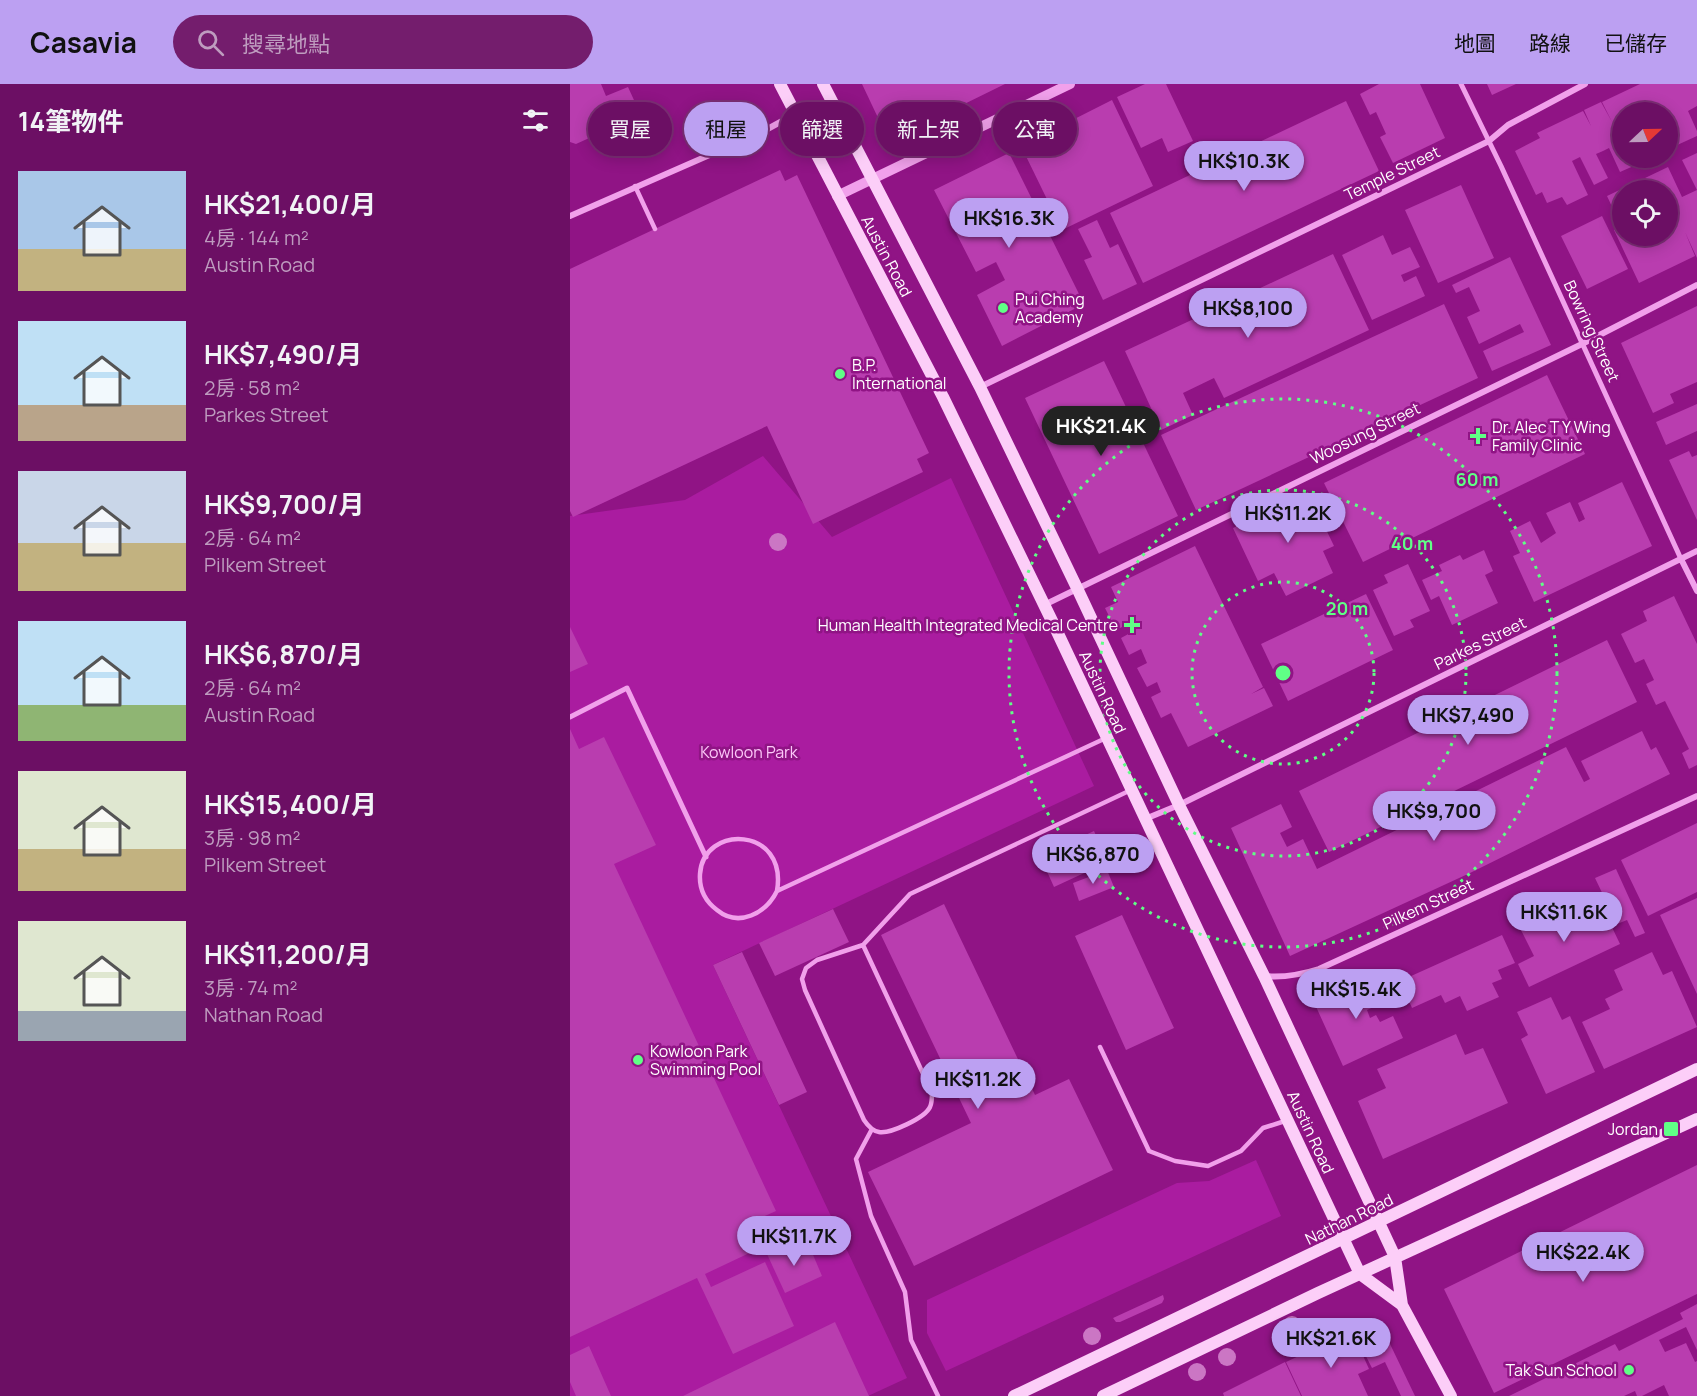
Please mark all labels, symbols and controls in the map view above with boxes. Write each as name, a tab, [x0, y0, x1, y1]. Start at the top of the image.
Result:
search box	[173, 15, 593, 69]
text: Casavia	[30, 23, 137, 61]
icon: search	[194, 26, 227, 59]
text: 搜尋地點	[242, 29, 330, 59]
text: 地圖	[1454, 29, 1496, 57]
text: 路線	[1529, 29, 1571, 57]
text: 已儲存	[1604, 29, 1667, 57]
chip: 買屋	[588, 102, 672, 156]
chip: 租屋	[684, 102, 768, 156]
chip: 篩選	[780, 102, 864, 156]
chip: 新上架	[876, 102, 981, 156]
chip: 公寓	[993, 102, 1077, 156]
north arrow	[1612, 102, 1678, 168]
map controls	[1612, 102, 1678, 246]
text: 14筆物件	[18, 103, 123, 139]
icon: filters	[519, 104, 552, 137]
street label: Temple Street	[1341, 140, 1443, 206]
pin: HK$10.3K	[1182, 141, 1306, 192]
text: HK$10.3K	[1198, 147, 1290, 174]
button: locate	[1612, 180, 1678, 246]
text: HK$21,400/月	[204, 186, 376, 222]
icon: home	[66, 195, 138, 267]
pin: HK$16.3K	[947, 198, 1071, 249]
text: HK$16.3K	[963, 204, 1055, 231]
street label: Austin Road	[856, 212, 918, 300]
text: 4房 · 144 m²	[204, 224, 309, 251]
text: Austin Road	[204, 251, 315, 278]
street label: Bowring Street	[1559, 277, 1625, 385]
place label: Pui Ching Academy	[1015, 288, 1085, 328]
pin: HK$8,100	[1186, 288, 1310, 339]
text: HK$8,100	[1203, 294, 1293, 321]
marker: Pui Ching Academy	[996, 301, 1010, 315]
text: HK$7,490/月	[204, 336, 362, 372]
icon: home	[66, 345, 138, 417]
place label: B.P. International	[852, 354, 947, 394]
marker: B.P. International	[833, 367, 847, 381]
text: 2房 · 58 m²	[204, 374, 300, 401]
street label: Woosung Street	[1306, 397, 1424, 469]
text: Parkes Street	[204, 401, 329, 428]
pin: HK$21.4K	[1039, 406, 1163, 457]
text: HK$21.4K	[1056, 412, 1146, 439]
place label: Dr. Alec T Y Wing Family Clinic	[1492, 416, 1611, 456]
marker: Dr. Alec T Y Wing Family Clinic	[1469, 427, 1487, 445]
text: 60 m	[1456, 467, 1498, 491]
text: HK$9,700/月	[204, 486, 364, 522]
pin: HK$11.2K	[1226, 493, 1350, 544]
icon: home	[66, 495, 138, 567]
text: HK$11.2K	[1245, 499, 1331, 526]
text: 2房 · 64 m²	[204, 524, 301, 551]
text: 40 m	[1391, 531, 1433, 555]
text: Pilkem Street	[204, 551, 326, 578]
text: 20 m	[1326, 596, 1368, 620]
street label: Parkes Street	[1430, 611, 1530, 675]
place label: Human Health Integrated Medical Centre	[818, 614, 1118, 636]
marker: Human Health Integrated Medical Centre	[1123, 616, 1141, 634]
text: HK$6,870/月	[204, 636, 363, 672]
icon: home	[66, 645, 138, 717]
street label: Austin Road	[1074, 647, 1132, 737]
centre of rings	[1273, 663, 1293, 683]
text: 2房 · 64 m²	[204, 674, 301, 701]
pin: HK$7,490	[1406, 695, 1530, 746]
text: Austin Road	[204, 701, 315, 728]
text: HK$7,490	[1422, 701, 1515, 728]
park label: Kowloon Park	[700, 741, 799, 763]
text: HK$15,400/月	[204, 786, 377, 822]
pin: HK$9,700	[1372, 791, 1496, 842]
icon: home	[66, 795, 138, 867]
text: HK$9,700	[1387, 797, 1481, 824]
text: 3房 · 98 m²	[204, 824, 301, 851]
pin: HK$6,870	[1031, 834, 1155, 885]
text: HK$6,870	[1046, 840, 1140, 867]
text: Pilkem Street	[204, 851, 326, 878]
street label: Pilkem Street	[1379, 873, 1477, 935]
pin: HK$11.6K	[1502, 892, 1626, 943]
text: HK$11.6K	[1520, 898, 1608, 925]
text: HK$11,200/月	[204, 936, 372, 972]
icon: home	[66, 945, 138, 1017]
pin: HK$15.4K	[1294, 969, 1418, 1020]
text: 3房 · 74 m²	[204, 974, 298, 1001]
text: HK$15.4K	[1311, 975, 1402, 1002]
text: Nathan Road	[204, 1001, 323, 1028]
place label: Kowloon Park Swimming Pool	[650, 1040, 761, 1080]
marker: Kowloon Park Swimming Pool	[631, 1053, 645, 1067]
pin: HK$11.2K	[916, 1059, 1040, 1110]
text: HK$11.2K	[935, 1065, 1021, 1092]
street label: Austin Road	[1282, 1087, 1340, 1177]
place label: Jordan	[1608, 1118, 1658, 1140]
marker: Jordan	[1662, 1120, 1680, 1138]
street label: Nathan Road	[1301, 1188, 1397, 1250]
pin: HK$11.7K	[732, 1216, 856, 1267]
text: HK$11.7K	[751, 1222, 837, 1249]
pin: HK$22.4K	[1521, 1232, 1645, 1283]
text: HK$22.4K	[1536, 1238, 1630, 1265]
pin: HK$21.6K	[1269, 1318, 1393, 1369]
text: HK$21.6K	[1286, 1324, 1376, 1351]
place label: Tak Sun School	[1506, 1359, 1617, 1381]
marker: Tak Sun School	[1622, 1363, 1636, 1377]

